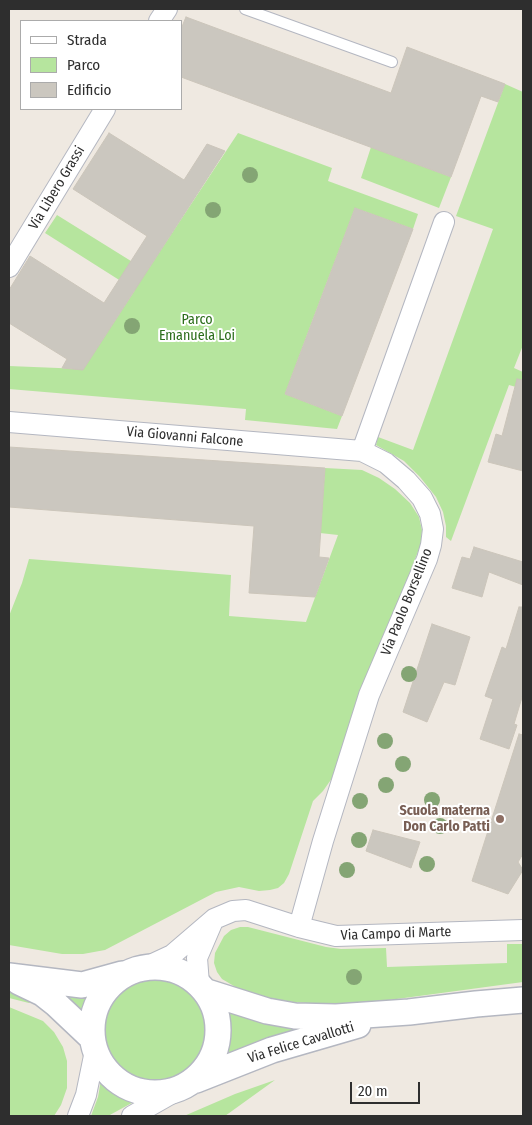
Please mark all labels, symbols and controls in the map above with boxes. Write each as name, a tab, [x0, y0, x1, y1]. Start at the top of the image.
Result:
legend	[20, 20, 182, 110]
text: Strada	[67, 31, 107, 49]
text: Parco	[67, 56, 100, 74]
text: Edificio	[67, 81, 112, 99]
street label: Via Libero Grassi	[25, 143, 89, 233]
park label: Parco Emanuela Loi	[159, 312, 235, 344]
street label: Via Giovanni Falcone	[126, 424, 244, 450]
street label: Via Paolo Borsellino	[378, 546, 436, 658]
place label: Scuola materna Don Carlo Patti	[400, 803, 490, 836]
marker: Scuola materna Don Carlo Patti	[494, 813, 506, 825]
street label: Via Campo di Marte	[340, 924, 452, 944]
street label: Via Felice Cavallotti	[246, 1019, 356, 1067]
scale bar	[352, 1072, 422, 1104]
text: 20 m	[358, 1082, 388, 1100]

